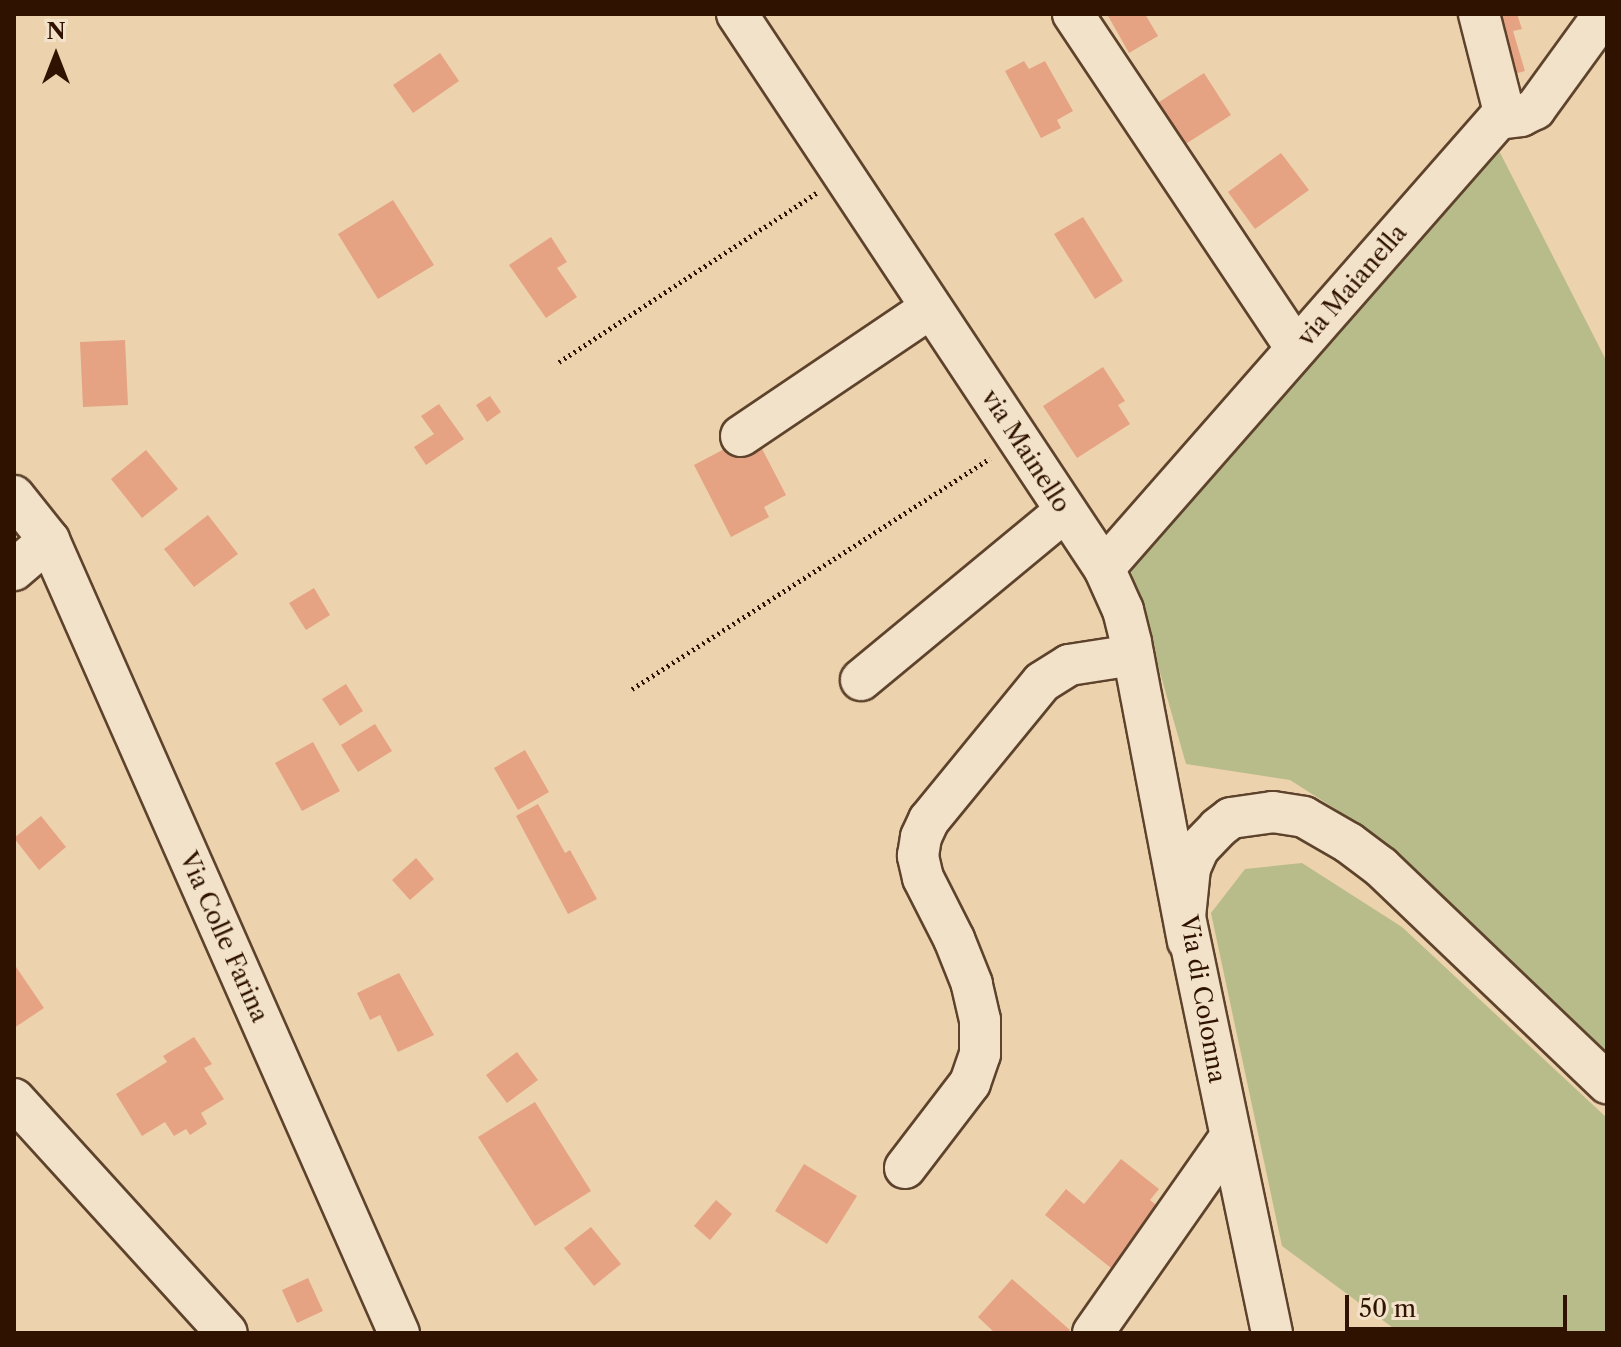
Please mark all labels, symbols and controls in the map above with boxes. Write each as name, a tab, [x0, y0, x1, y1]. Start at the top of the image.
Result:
north arrow	[16, 16, 96, 96]
text: N	[46, 18, 66, 45]
street label: via Maianella	[1291, 218, 1413, 352]
street label: via Mainello	[976, 384, 1076, 518]
street label: Via Colle Farina	[174, 847, 274, 1027]
street label: Via di Colonna	[1174, 913, 1232, 1085]
scale bar	[1349, 1279, 1571, 1329]
text: 50 m	[1359, 1294, 1416, 1323]

